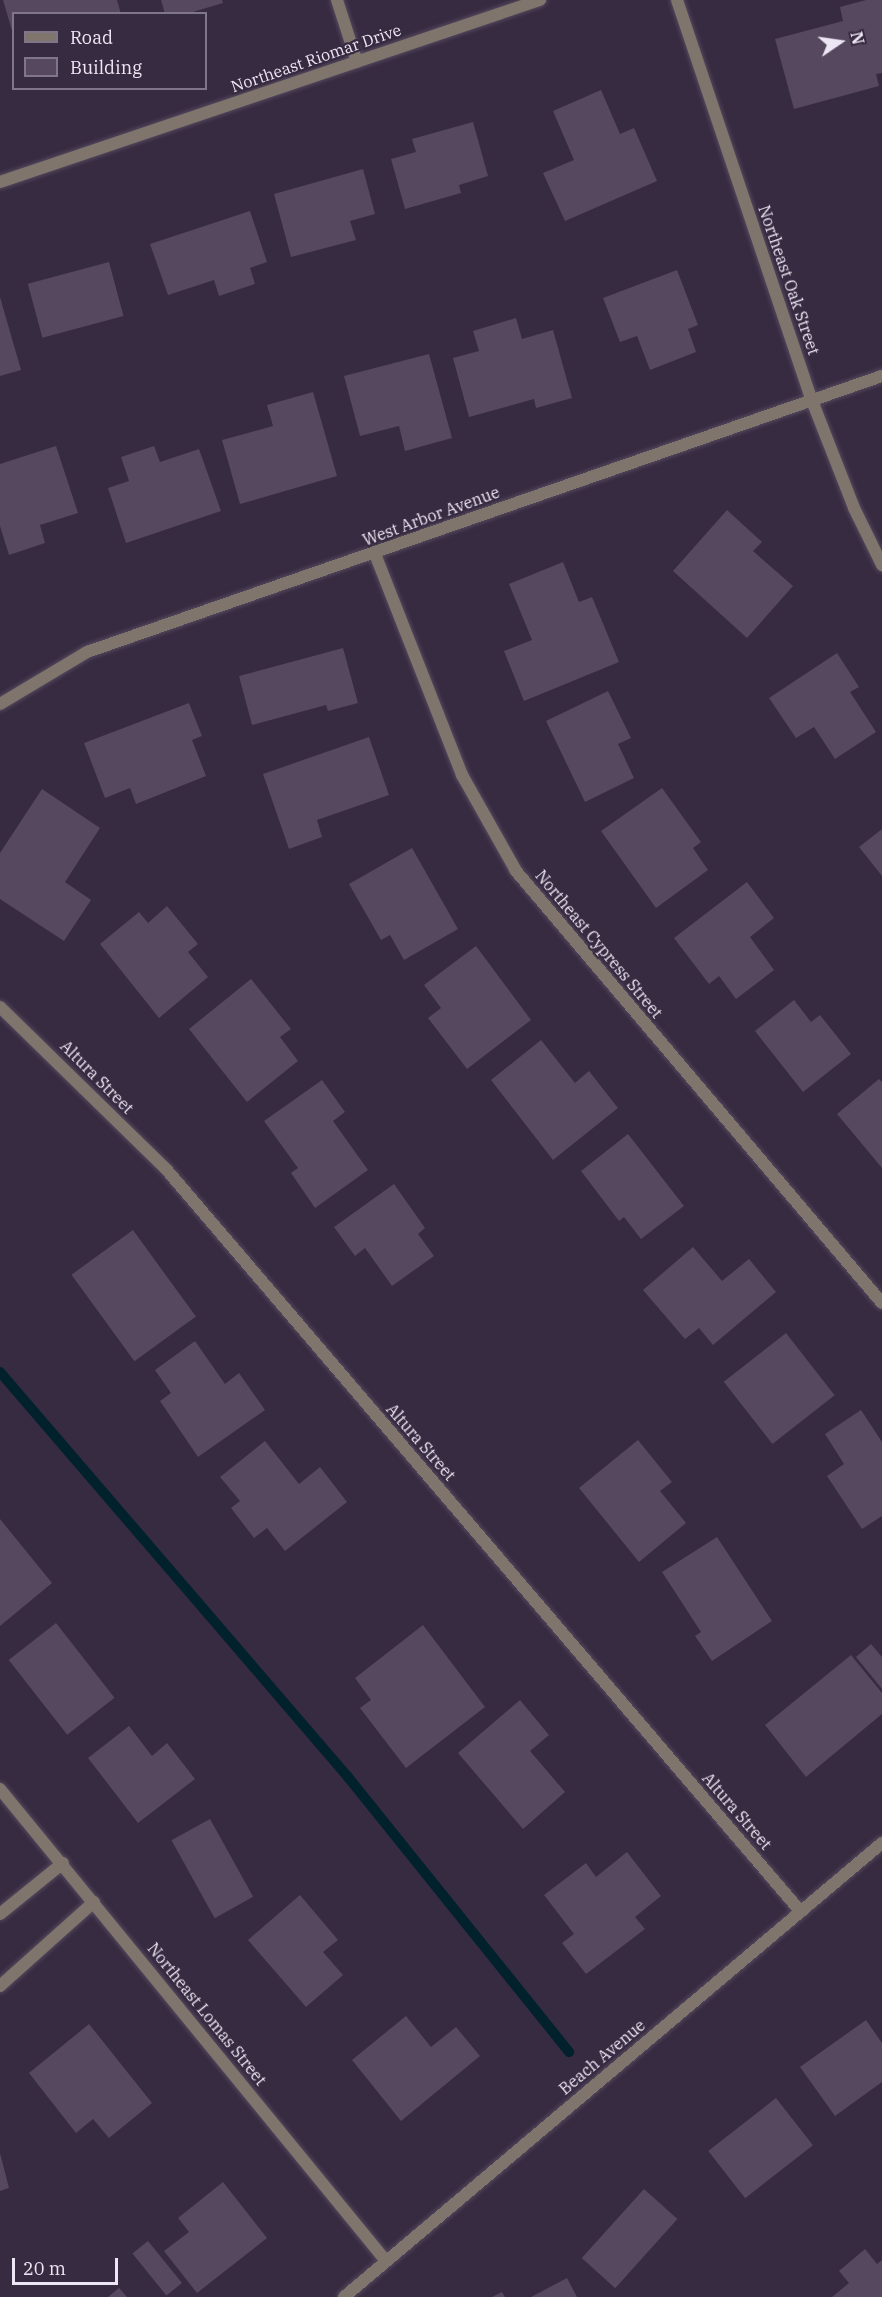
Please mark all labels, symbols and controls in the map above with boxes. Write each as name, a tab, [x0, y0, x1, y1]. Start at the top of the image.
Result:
legend	[12, 12, 207, 90]
north arrow	[810, 12, 870, 72]
street label: Northeast Riomar Drive	[228, 20, 404, 96]
text: Road	[70, 26, 113, 49]
text: N	[846, 30, 869, 46]
text: Building	[70, 56, 142, 79]
street label: Northeast Oak Street	[754, 203, 824, 357]
street label: West Arbor Avenue	[360, 482, 502, 550]
street label: Northeast Cypress Street	[531, 866, 667, 1022]
street label: Altura Street	[56, 1036, 138, 1118]
street label: Altura Street	[382, 1400, 460, 1484]
street label: Altura Street	[698, 1769, 776, 1853]
street label: Northeast Lomas Street	[144, 1939, 270, 2089]
street label: Beach Avenue	[555, 2015, 649, 2099]
scale bar	[15, 2246, 122, 2284]
text: 20 m	[23, 2257, 66, 2280]

